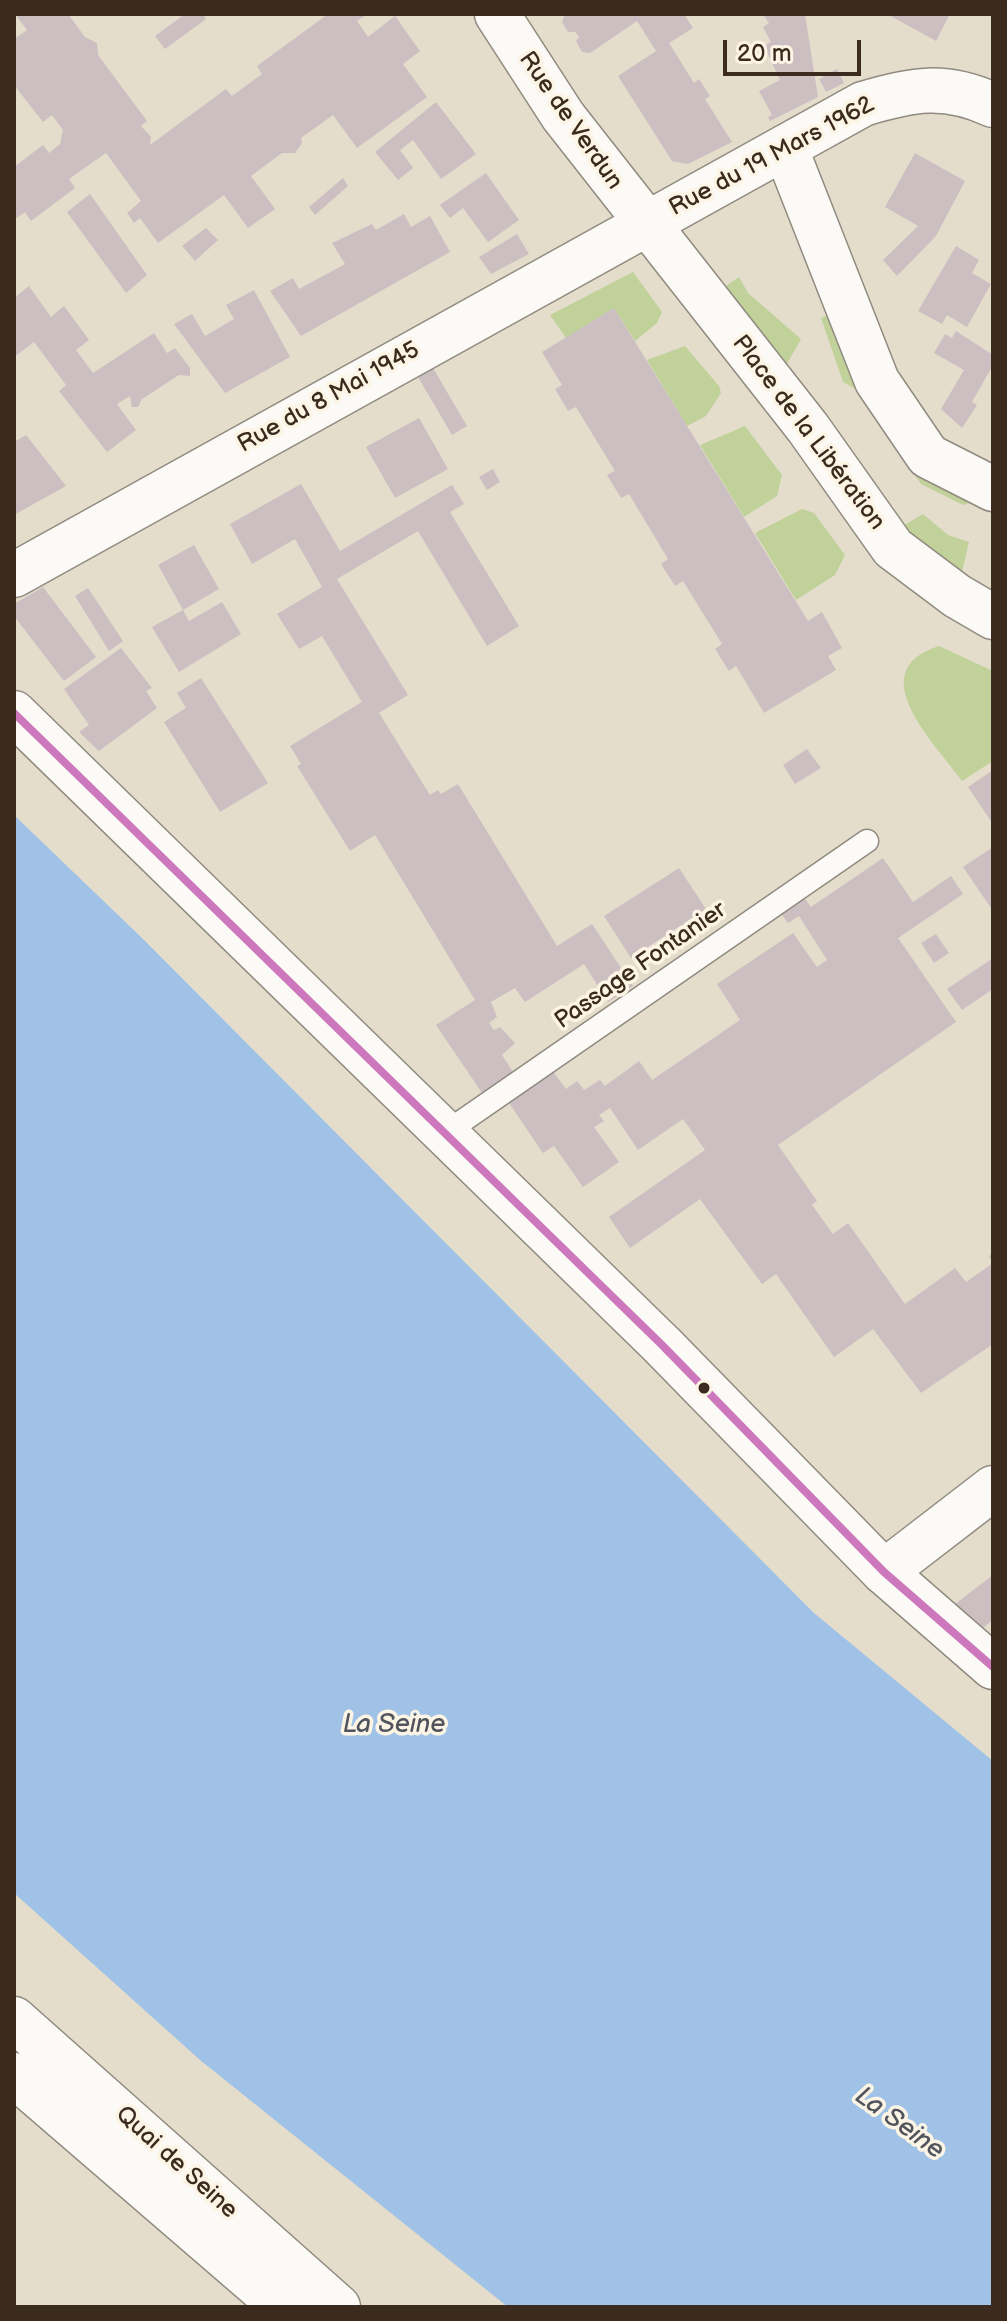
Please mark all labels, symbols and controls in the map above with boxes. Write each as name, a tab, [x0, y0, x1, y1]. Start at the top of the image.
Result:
scale bar	[727, 24, 865, 74]
text: 20 m	[737, 39, 792, 68]
street label: Rue de Verdun	[512, 47, 628, 195]
street label: Rue du 19 Mars 1962	[665, 91, 879, 223]
street label: Place de la Libération	[725, 330, 891, 536]
street label: Rue du 8 Mai 1945	[233, 336, 425, 460]
street label: Passage Fontanier	[550, 896, 732, 1036]
unlabelled marker	[696, 1380, 712, 1396]
water label: La Seine	[343, 1709, 445, 1741]
water label: La Seine	[848, 2081, 950, 2167]
street label: Quai de Seine	[109, 2101, 243, 2225]

